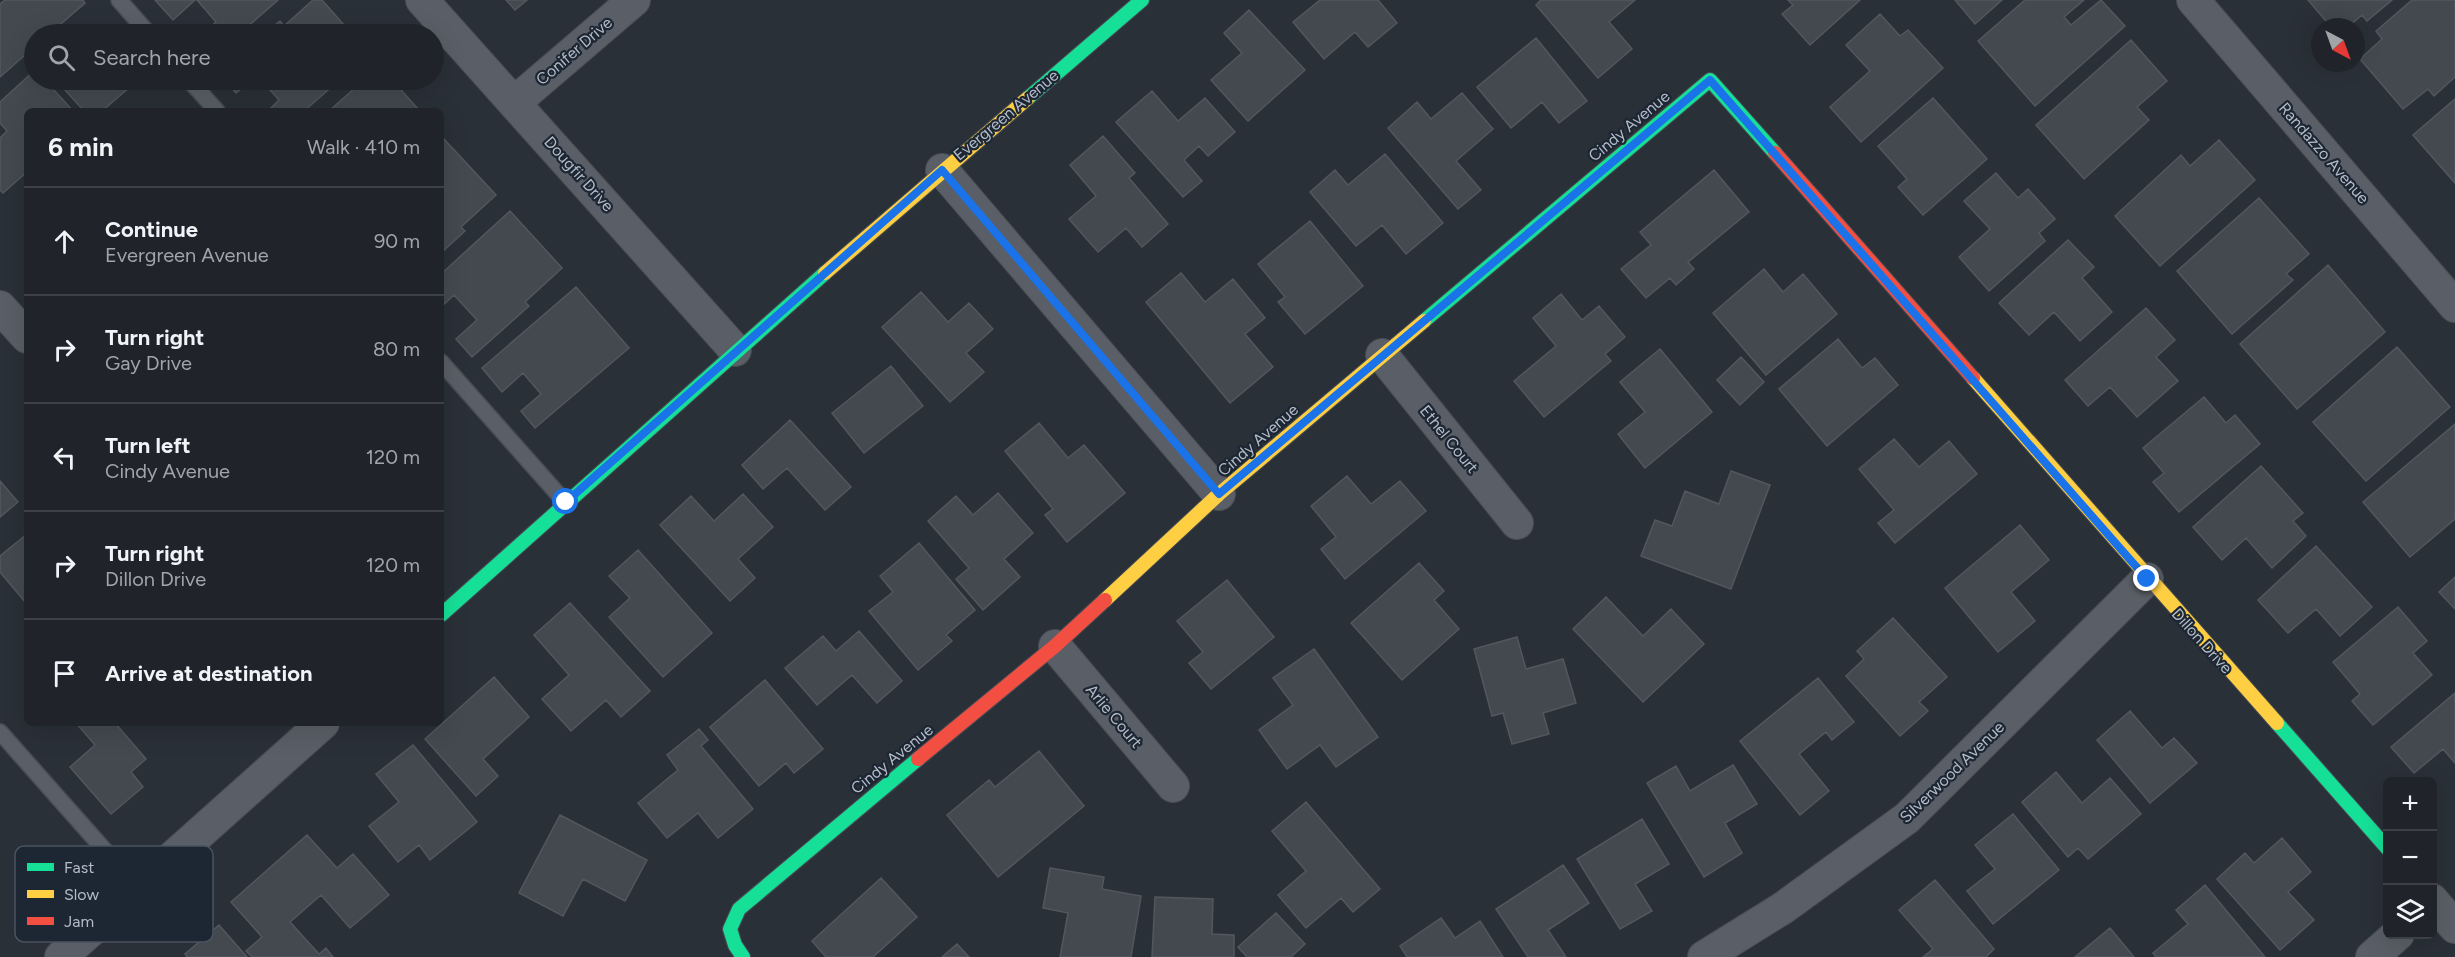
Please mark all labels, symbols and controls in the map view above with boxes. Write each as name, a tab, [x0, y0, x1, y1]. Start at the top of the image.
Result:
street label: Conifer Drive	[532, 13, 616, 89]
north arrow	[2311, 18, 2365, 72]
search box	[24, 24, 444, 90]
icon: search	[45, 41, 78, 74]
text: Search here	[93, 44, 211, 71]
street label: Evergreen Avenue	[950, 65, 1062, 164]
street label: Cindy Avenue	[1585, 86, 1674, 165]
street label: Randazzo Avenue	[2275, 99, 2373, 208]
text: 6 min	[48, 131, 114, 163]
street label: Dougfir Drive	[540, 132, 618, 216]
text: Walk · 410 m	[307, 135, 420, 159]
text: Continue	[105, 216, 198, 243]
icon: ahead	[48, 225, 81, 258]
text: 90 m	[374, 229, 420, 253]
text: Evergreen Avenue	[105, 243, 269, 267]
text: Turn right	[105, 324, 204, 351]
icon: right	[48, 333, 81, 366]
text: 80 m	[373, 337, 420, 361]
text: Gay Drive	[105, 351, 192, 375]
street label: Cindy Avenue	[1214, 400, 1302, 480]
street label: Ethel Court	[1416, 401, 1482, 477]
text: Turn left	[105, 432, 191, 459]
icon: left	[48, 441, 81, 474]
text: 120 m	[366, 445, 420, 469]
text: Cindy Avenue	[105, 459, 230, 483]
route start	[552, 488, 578, 514]
text: Turn right	[105, 540, 204, 567]
icon: right	[48, 549, 81, 582]
text: 120 m	[366, 553, 420, 577]
route end	[2133, 565, 2159, 591]
text: Dillon Drive	[105, 567, 206, 591]
street label: Dillon Drive	[2168, 605, 2236, 678]
icon: arrive	[48, 657, 81, 690]
text: Arrive at destination	[105, 660, 313, 687]
street label: Arlie Court	[1082, 680, 1146, 752]
street label: Silverwood Avenue	[1896, 717, 2008, 827]
street label: Cindy Avenue	[847, 720, 937, 798]
map controls	[2383, 777, 2437, 939]
button: +	[2383, 777, 2437, 831]
button: −	[2383, 831, 2437, 885]
legend	[15, 846, 213, 942]
text: Fast	[64, 858, 94, 877]
text: Slow	[64, 885, 99, 904]
button: layers	[2383, 885, 2437, 939]
text: Jam	[64, 912, 94, 931]

